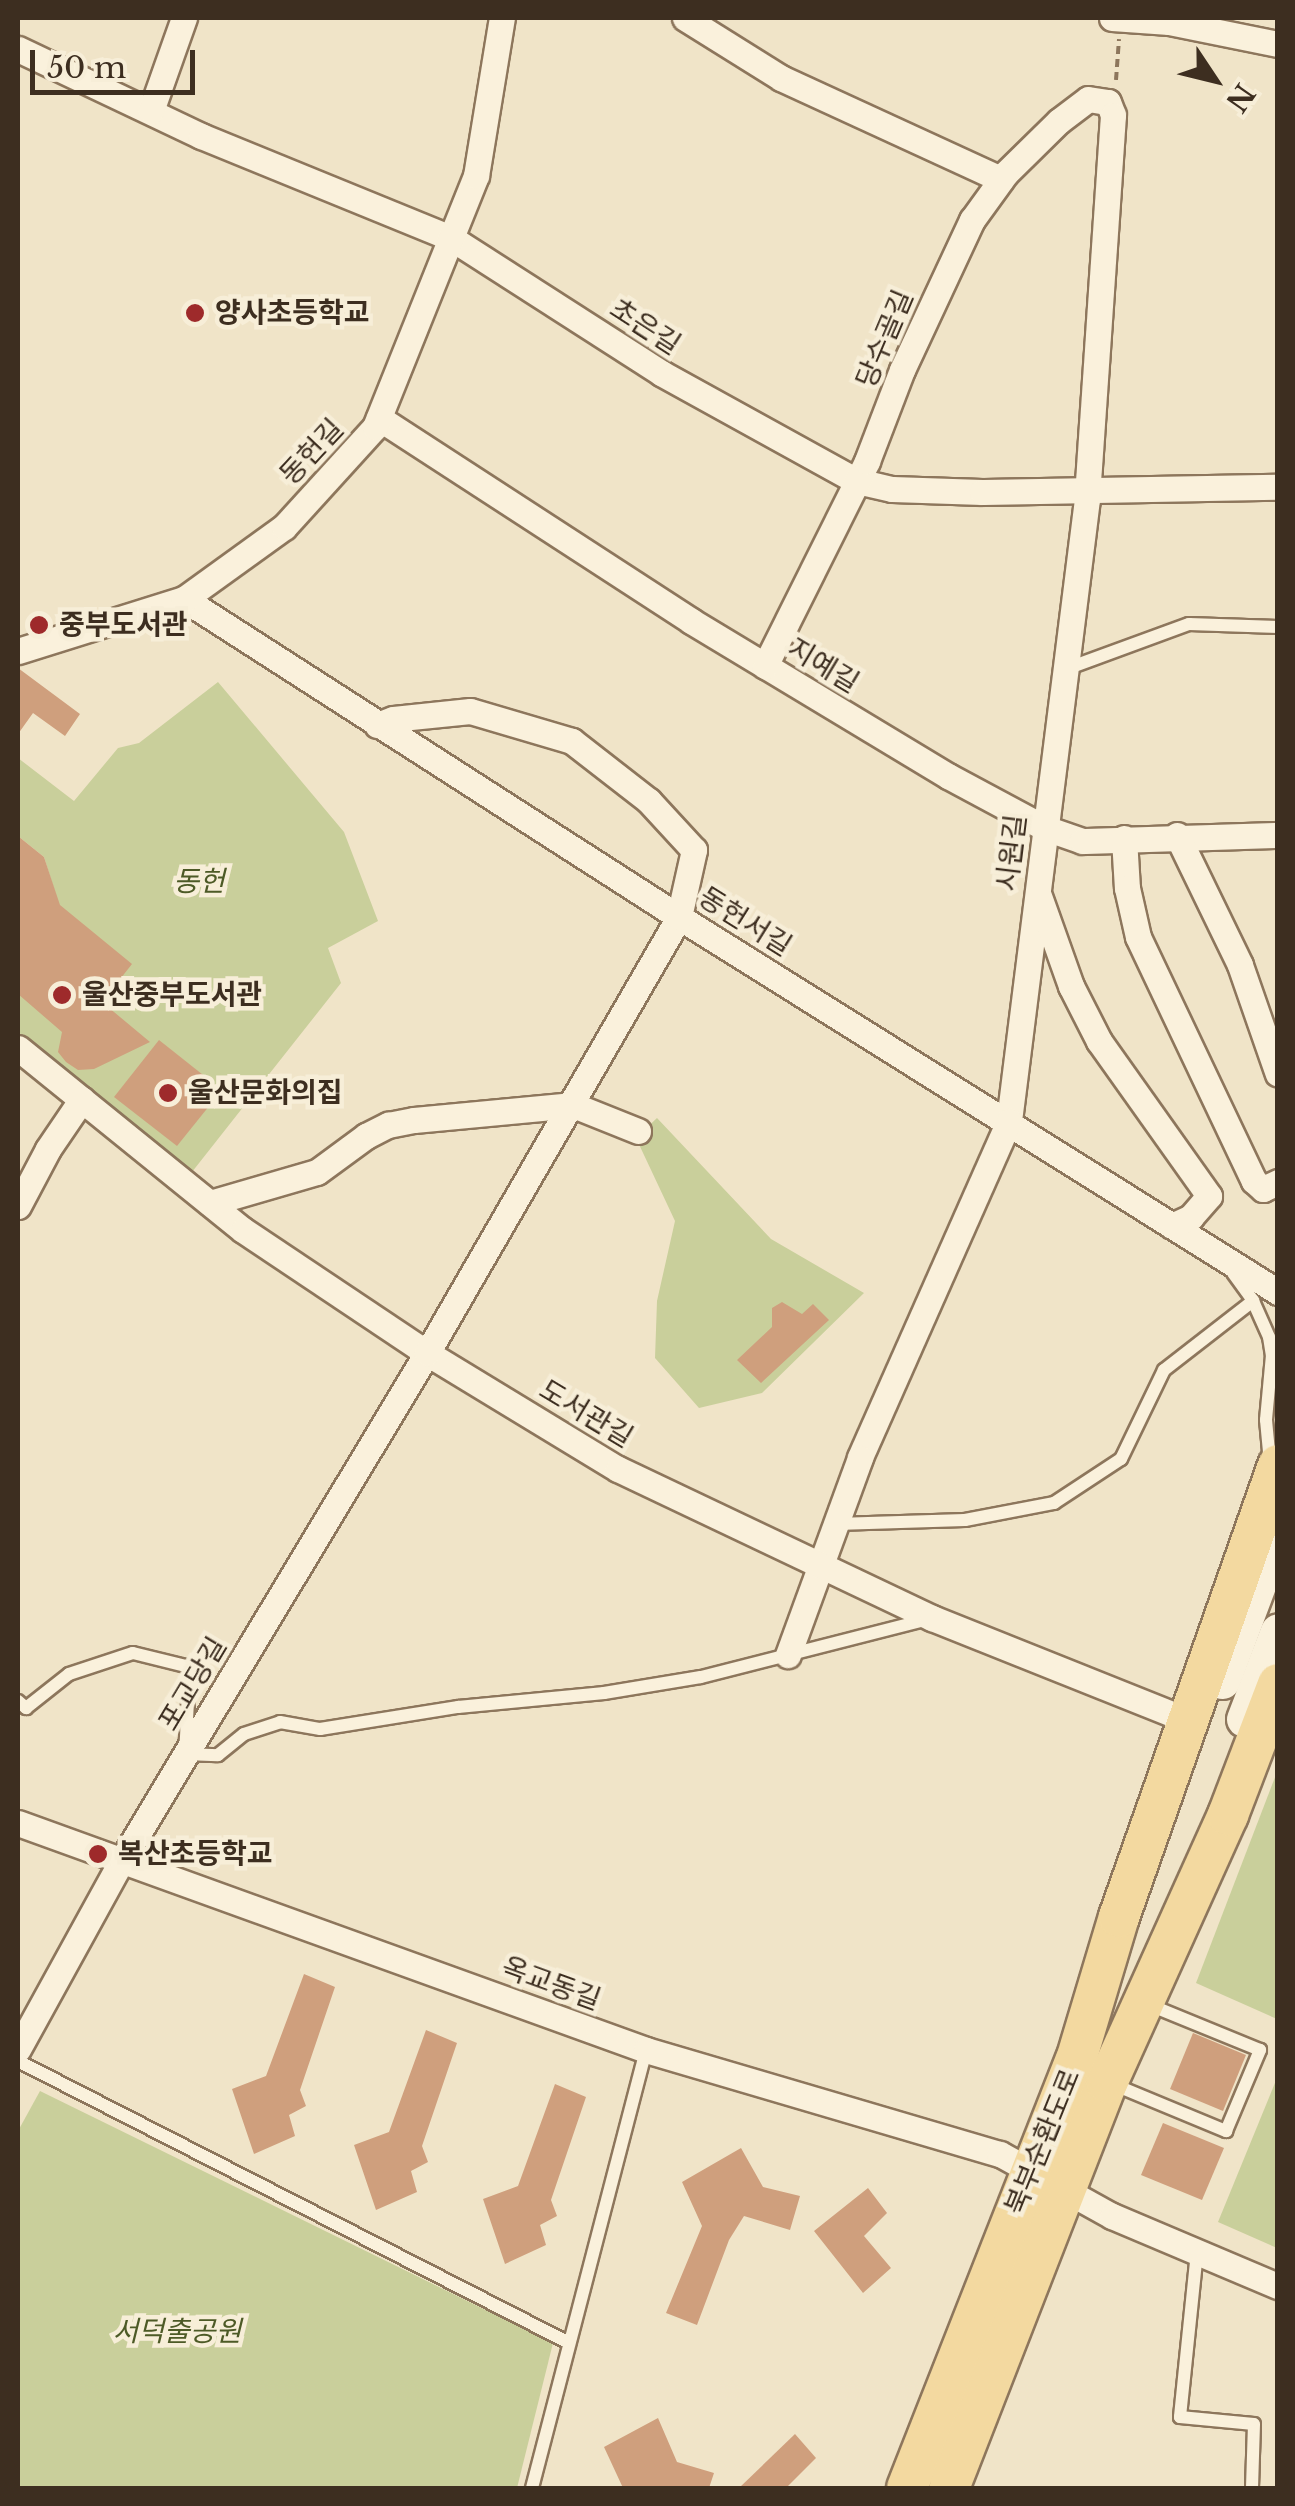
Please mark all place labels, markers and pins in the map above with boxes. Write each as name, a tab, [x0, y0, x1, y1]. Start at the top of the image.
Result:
place label: 양사초등학교	[215, 296, 370, 330]
marker: 양사초등학교	[184, 302, 206, 324]
place label: 중부도서관	[59, 608, 188, 642]
marker: 중부도서관	[28, 614, 50, 636]
place label: 울산중부도서관	[82, 978, 262, 1012]
marker: 울산중부도서관	[51, 984, 73, 1006]
place label: 울산문화의집	[188, 1076, 343, 1110]
marker: 울산문화의집	[157, 1082, 179, 1104]
place label: 복산초등학교	[118, 1837, 273, 1871]
marker: 복산초등학교	[87, 1843, 109, 1865]

